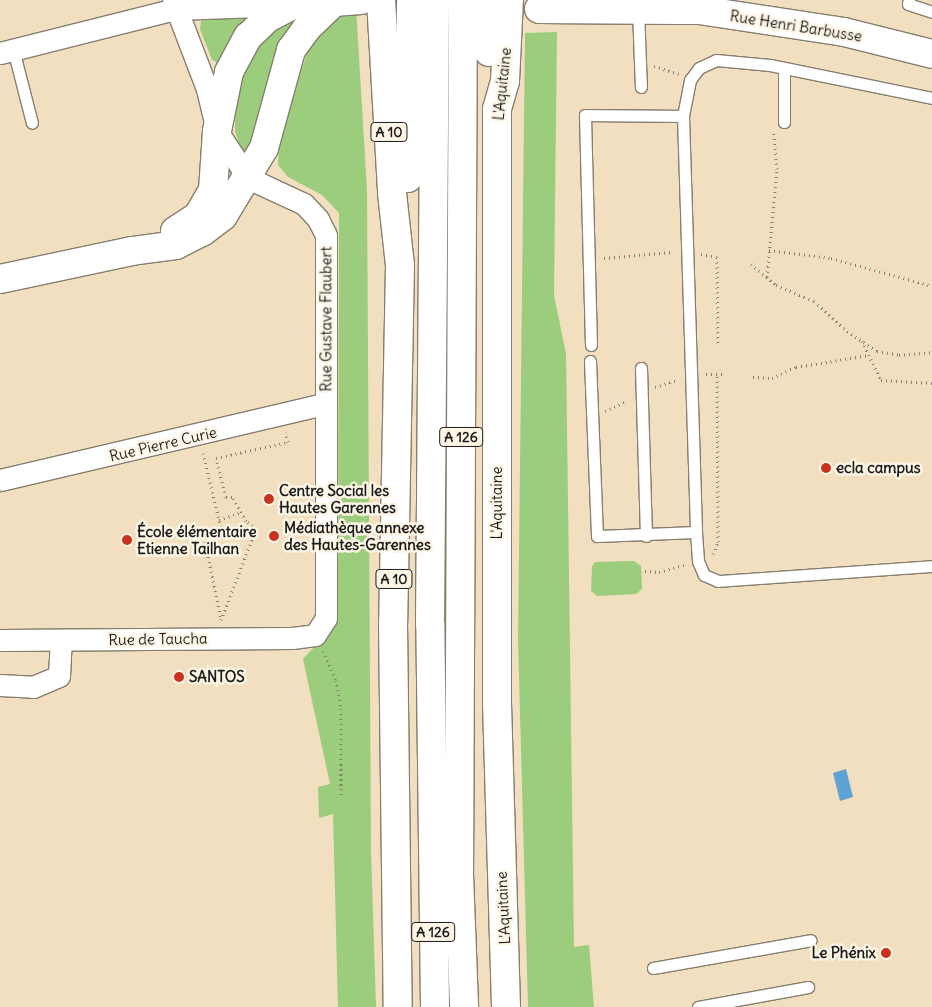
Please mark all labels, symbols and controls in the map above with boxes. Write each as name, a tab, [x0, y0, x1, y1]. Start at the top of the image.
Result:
street label: Rue Henri Barbusse	[729, 7, 863, 45]
street label: L'Aquitaine	[489, 47, 515, 121]
road number: A 10	[370, 120, 408, 144]
street label: Rue Gustave Flaubert	[317, 246, 335, 392]
street label: Rue Pierre Curie	[108, 423, 218, 465]
road number: A 126	[438, 426, 484, 448]
place label: ecla campus	[836, 459, 921, 477]
marker: ecla campus	[820, 462, 832, 474]
street label: L'Aquitaine	[488, 467, 506, 539]
place label: Centre Social les Hautes Garennes	[279, 481, 396, 516]
marker: Centre Social les Hautes Garennes	[263, 493, 275, 505]
place label: Médiathèque annexe des Hautes-Garennes	[284, 518, 431, 553]
place label: École élémentaire Etienne Tailhan	[137, 522, 257, 557]
marker: Médiathèque annexe des Hautes-Garennes	[268, 530, 280, 542]
marker: École élémentaire Etienne Tailhan	[121, 534, 133, 546]
road number: A 10	[375, 568, 413, 590]
street label: Rue de Taucha	[108, 629, 208, 649]
place label: SANTOS	[189, 668, 245, 686]
marker: SANTOS	[173, 671, 185, 683]
street label: L'Aquitaine	[492, 871, 514, 945]
road number: A 126	[410, 920, 456, 944]
place label: Le Phénix	[811, 944, 876, 962]
marker: Le Phénix	[880, 947, 892, 959]

